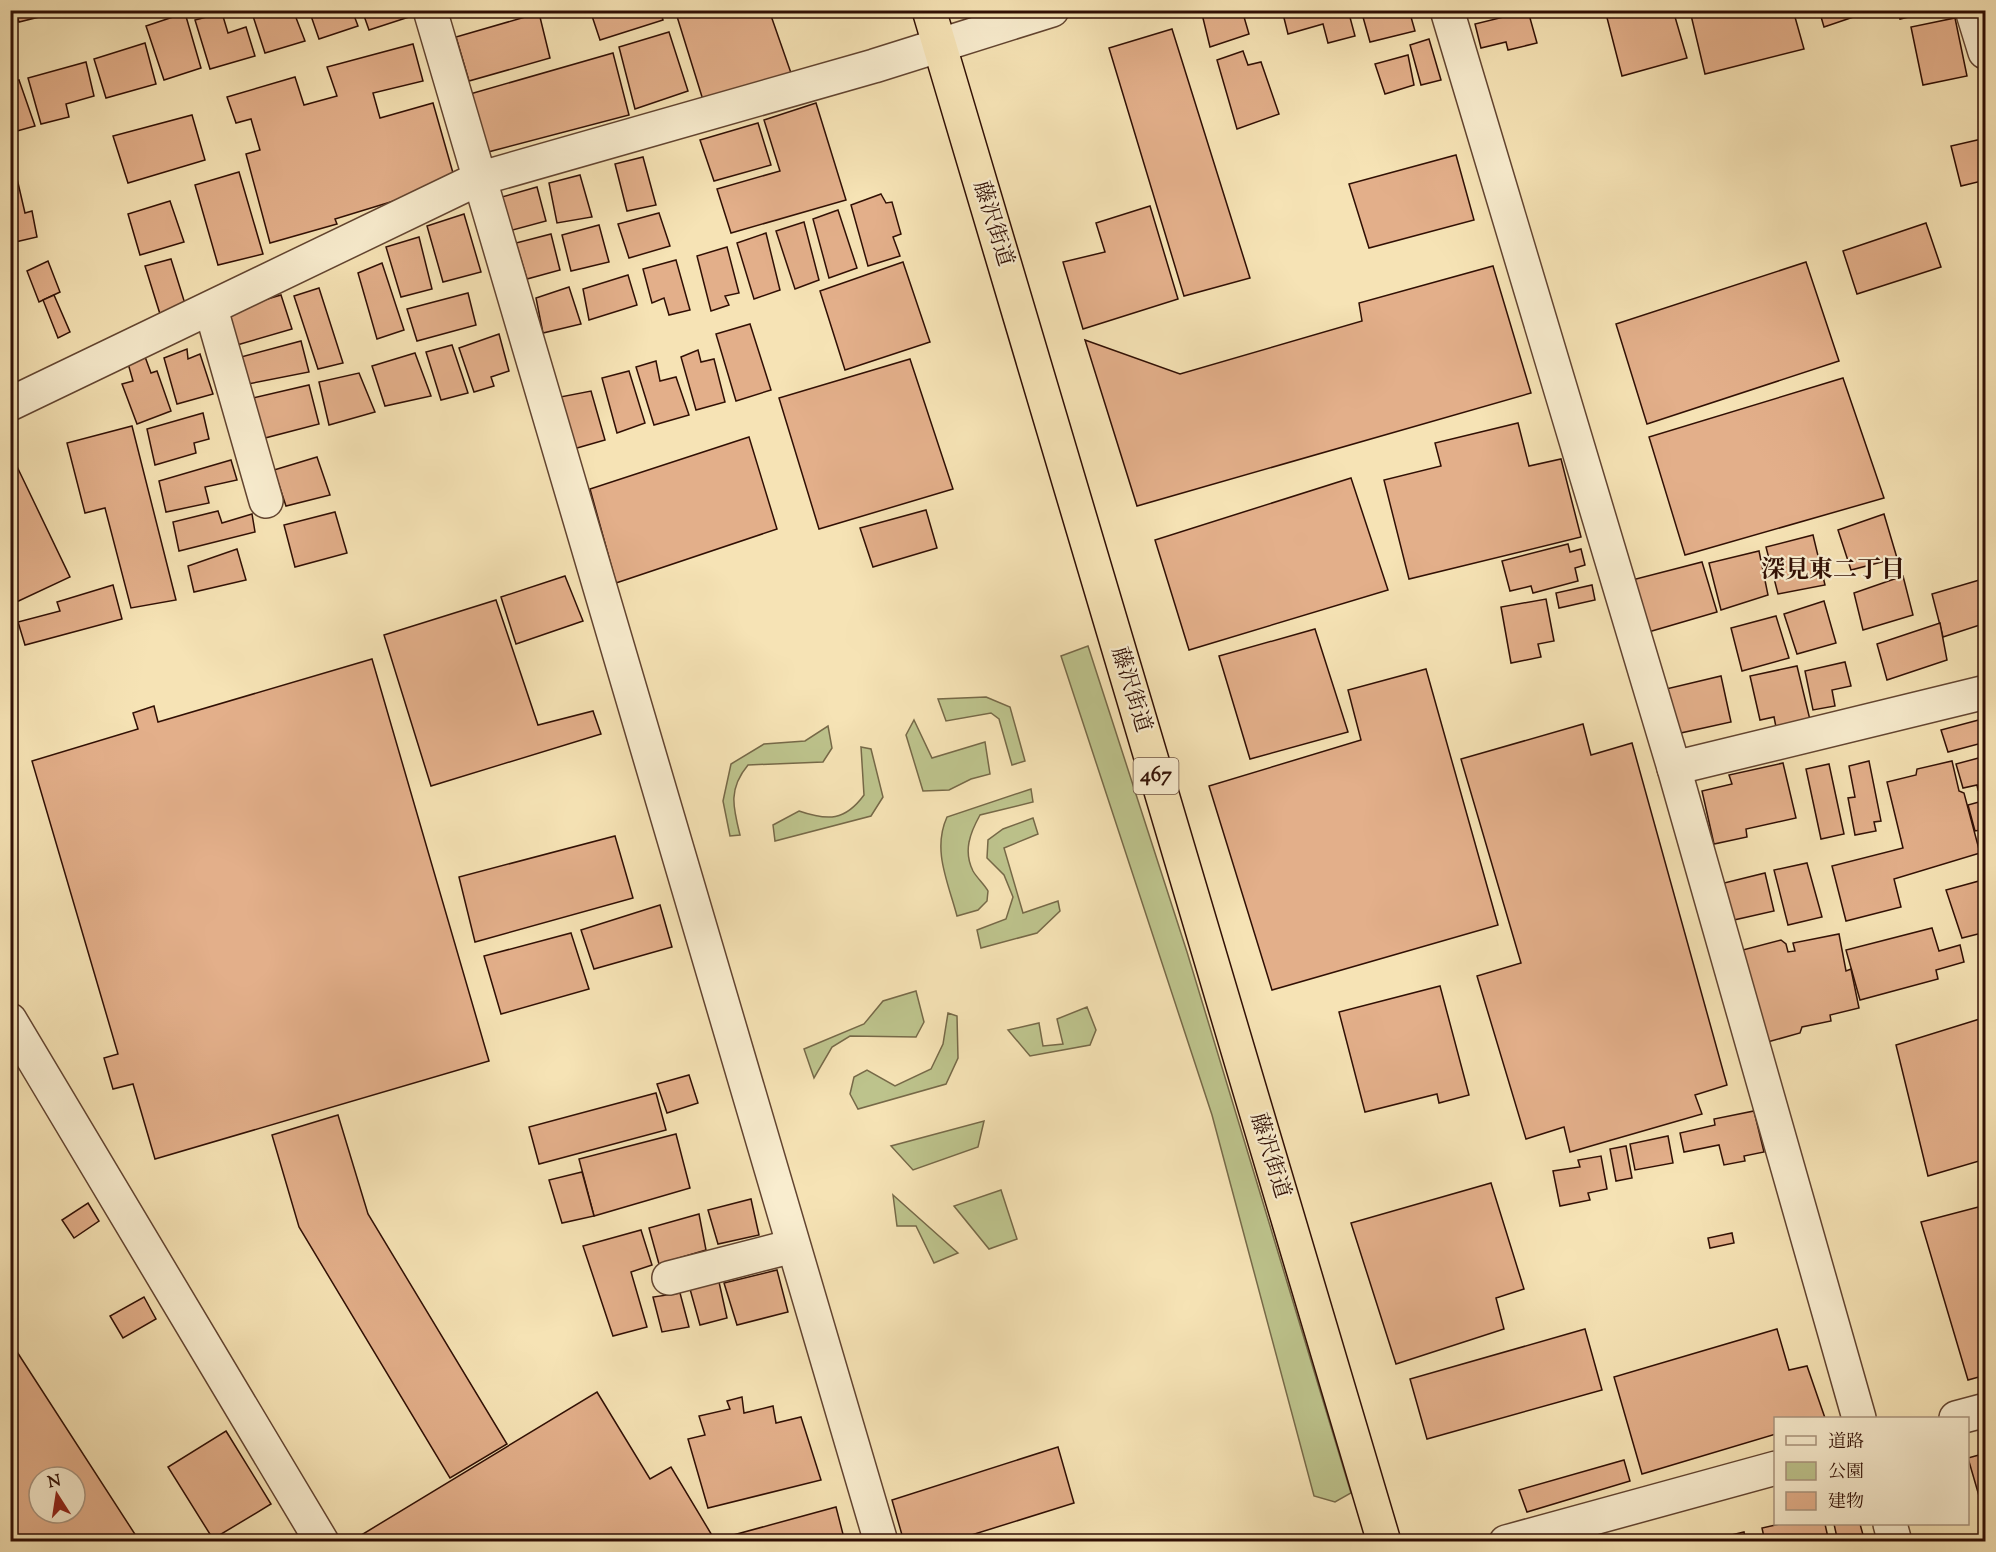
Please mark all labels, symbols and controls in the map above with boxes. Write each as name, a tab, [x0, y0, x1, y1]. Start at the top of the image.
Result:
street label: 藤沢街道	[964, 177, 1020, 271]
district label: 深見東二丁目	[1761, 554, 1905, 588]
street label: 藤沢街道	[1102, 643, 1158, 737]
road number: 467	[1134, 758, 1178, 794]
street label: 藤沢街道	[1241, 1109, 1297, 1203]
legend	[1774, 1417, 1969, 1525]
text: 道路	[1828, 1430, 1864, 1456]
text: 公園	[1828, 1460, 1864, 1486]
north arrow	[27, 1465, 87, 1525]
text: N	[46, 1470, 63, 1495]
text: 建物	[1828, 1490, 1864, 1516]

